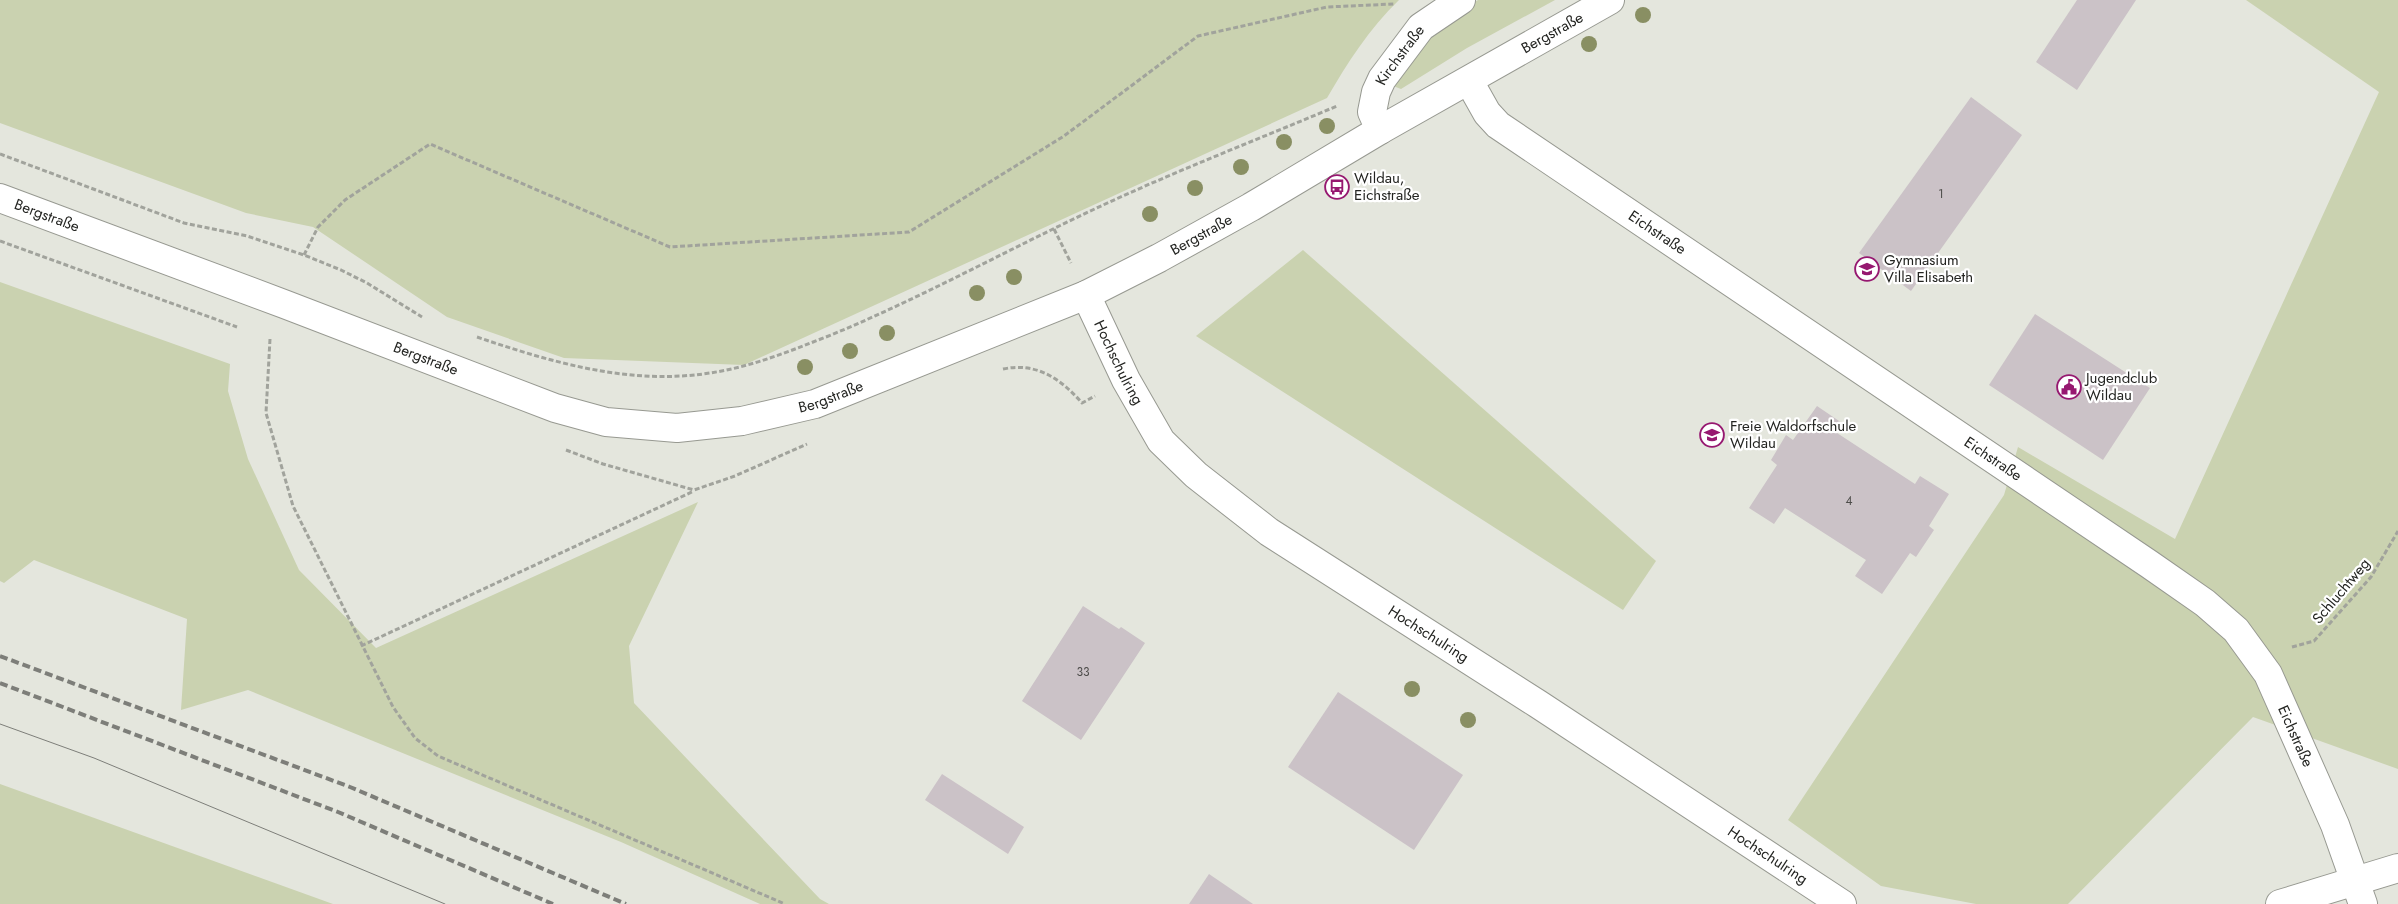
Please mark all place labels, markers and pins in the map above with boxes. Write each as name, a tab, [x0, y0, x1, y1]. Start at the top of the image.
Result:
place label: Wildau, Eichstraße	[1354, 167, 1420, 206]
bus stop icon: Wildau, Eichstraße	[1324, 174, 1350, 200]
place label: Gymnasium Villa Elisabeth	[1884, 249, 1973, 288]
school or university icon: Gymnasium Villa Elisabeth	[1854, 256, 1880, 282]
place label: Jugendclub Wildau	[2084, 367, 2158, 406]
public building icon: Jugendclub Wildau	[2056, 374, 2082, 400]
place label: Freie Waldorfschule Wildau	[1730, 415, 1857, 454]
school or university icon: Freie Waldorfschule Wildau	[1699, 422, 1725, 448]

